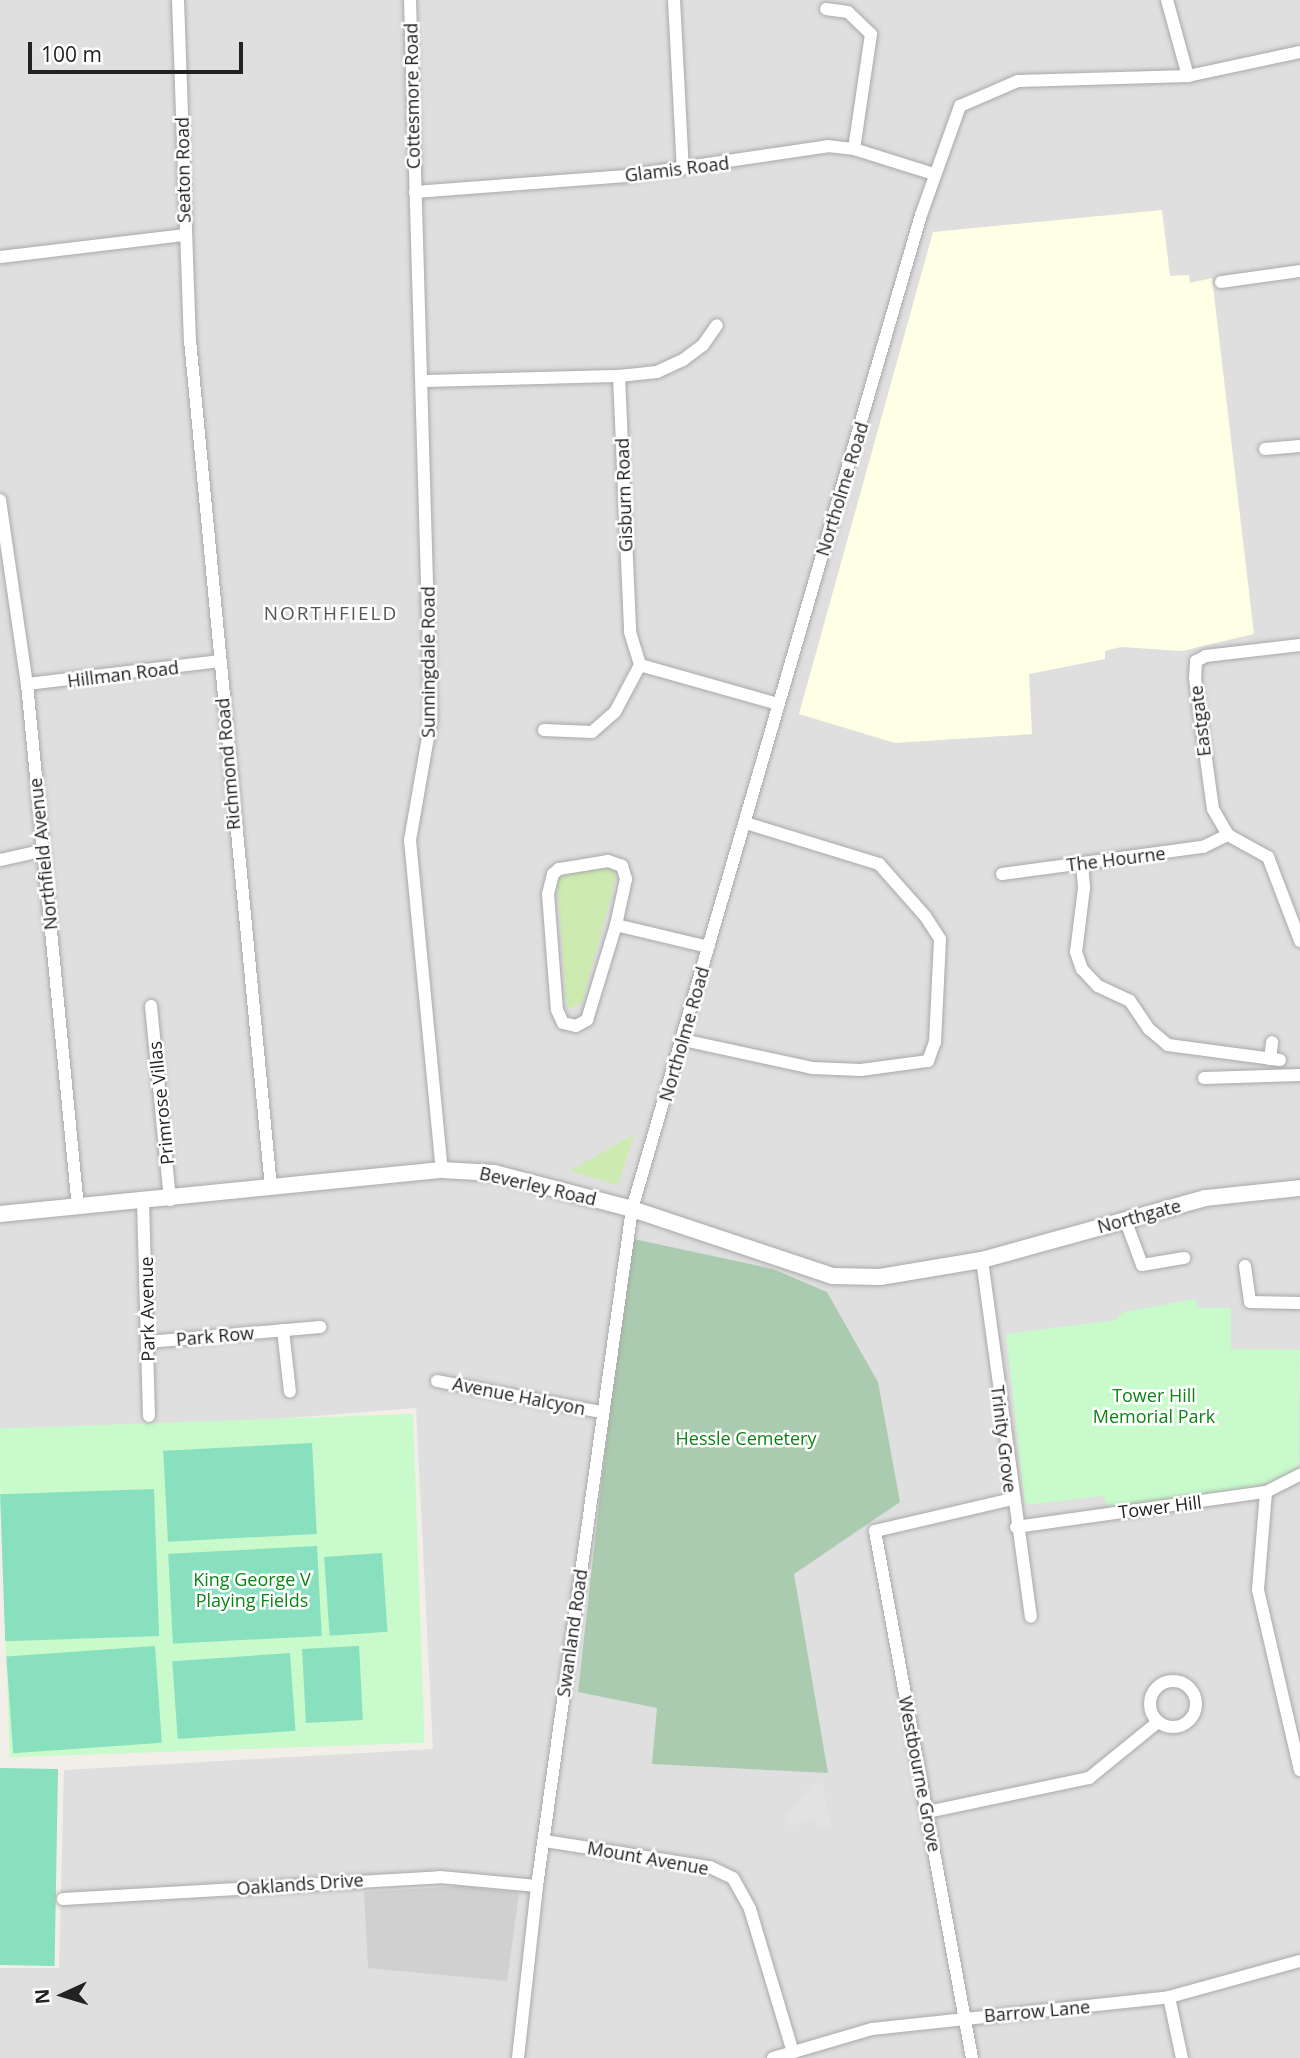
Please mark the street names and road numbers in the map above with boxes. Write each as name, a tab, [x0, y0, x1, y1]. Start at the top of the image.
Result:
street label: Cottesmore Road	[400, 23, 424, 169]
street label: Seaton Road	[171, 117, 195, 223]
street label: Glamis Road	[624, 152, 730, 186]
street label: Northolme Road	[811, 419, 873, 559]
street label: Gisburn Road	[611, 438, 637, 552]
street label: Sunningdale Road	[417, 586, 439, 738]
street label: Hillman Road	[66, 656, 180, 692]
street label: Eastgate	[1185, 684, 1215, 758]
street label: Richmond Road	[211, 697, 245, 831]
street label: Northfield Avenue	[24, 777, 62, 931]
street label: The Hourne	[1065, 842, 1167, 876]
street label: Northolme Road	[654, 964, 714, 1104]
street label: Primrose Villas	[144, 1040, 178, 1166]
street label: Beverley Road	[477, 1162, 599, 1210]
street label: Northgate	[1095, 1195, 1183, 1237]
street label: Park Avenue	[135, 1256, 159, 1362]
street label: Park Row	[175, 1322, 255, 1350]
street label: Avenue Halcyon	[451, 1373, 587, 1419]
street label: Trinity Grove	[987, 1384, 1021, 1494]
street label: Tower Hill	[1117, 1491, 1203, 1523]
street label: Swanland Road	[552, 1568, 592, 1698]
street label: Westbourne Grove	[894, 1694, 946, 1854]
street label: Mount Avenue	[586, 1837, 710, 1879]
street label: Oaklands Drive	[236, 1869, 364, 1899]
street label: Barrow Lane	[983, 1996, 1091, 2026]

